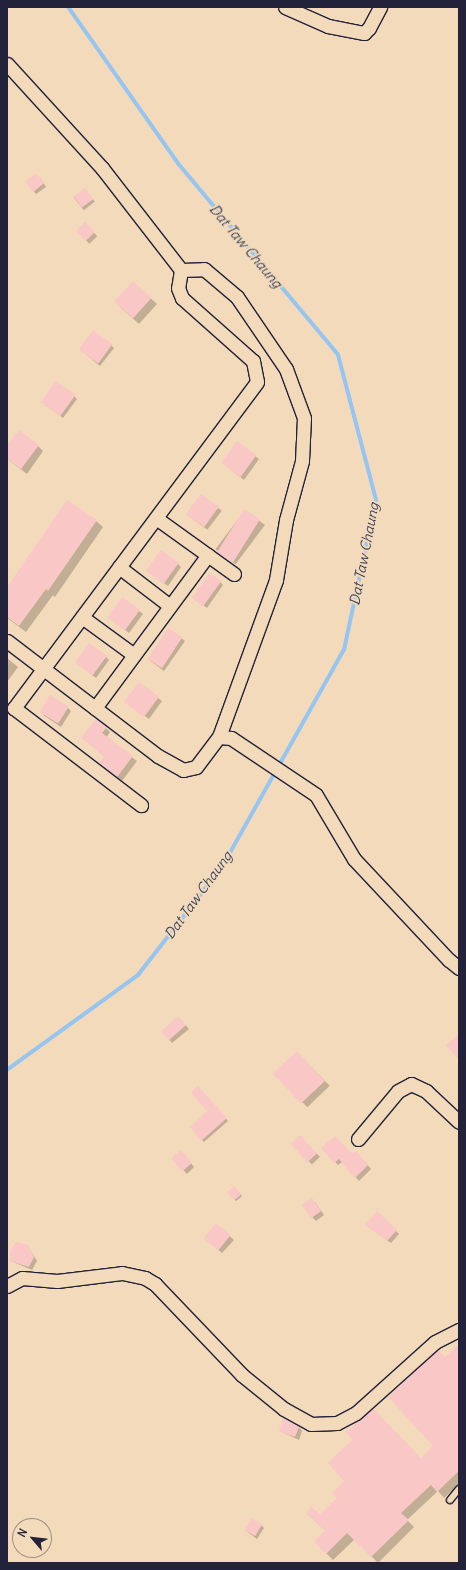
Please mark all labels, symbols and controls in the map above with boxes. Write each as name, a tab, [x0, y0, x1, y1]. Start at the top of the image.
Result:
water label: Dat Taw Chaung	[206, 201, 286, 291]
water label: Dat Taw Chaung	[346, 501, 382, 607]
water label: Dat Taw Chaung	[161, 848, 235, 942]
north arrow	[12, 1518, 52, 1558]
text: N	[14, 1526, 30, 1539]

